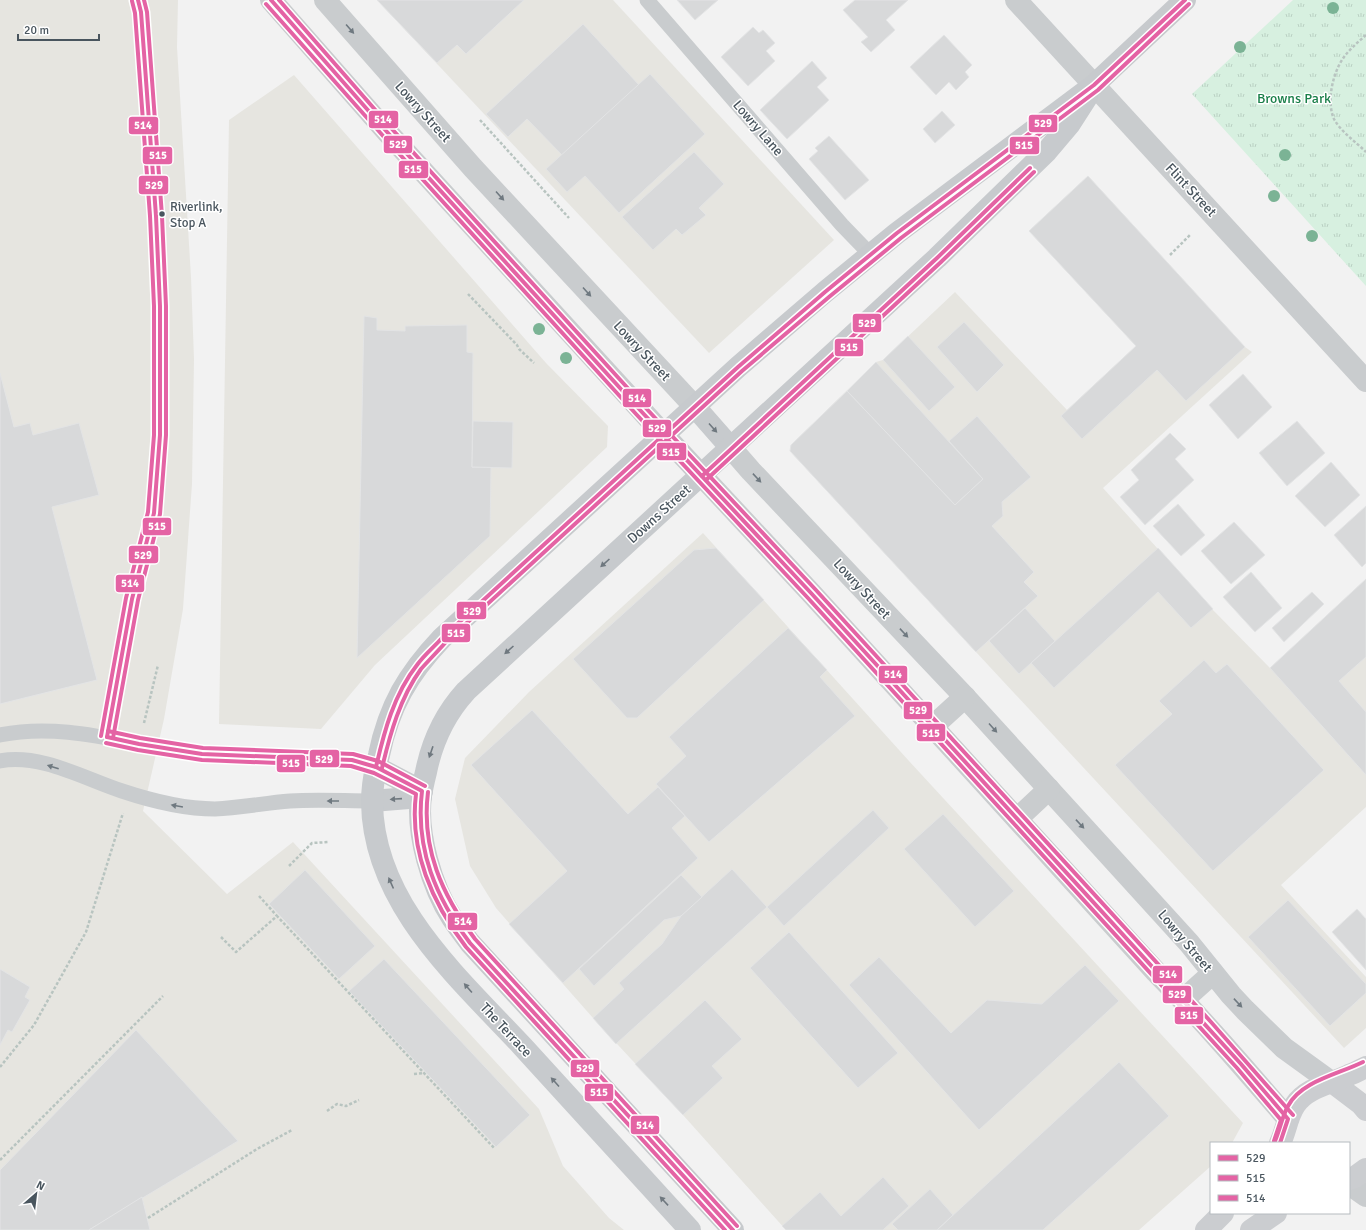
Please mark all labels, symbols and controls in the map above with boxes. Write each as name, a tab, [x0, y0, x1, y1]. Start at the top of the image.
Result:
scale bar	[18, 16, 99, 42]
text: 20 m	[24, 23, 49, 38]
one-way arrow	[346, 24, 355, 35]
street label: Lowry Street	[391, 78, 455, 146]
park label: Browns Park	[1257, 90, 1331, 107]
street label: Lowry Lane	[729, 97, 787, 159]
line badge: 514	[368, 110, 399, 129]
text: 514	[374, 113, 392, 126]
line badge: 529	[1028, 114, 1058, 133]
line badge: 514	[128, 116, 159, 135]
text: 529	[1034, 117, 1052, 130]
text: 514	[134, 119, 152, 132]
line badge: 529	[383, 135, 413, 154]
line badge: 515	[1009, 136, 1040, 155]
text: 529	[389, 138, 407, 151]
text: 515	[1015, 139, 1033, 152]
line badge: 515	[142, 146, 173, 165]
text: 515	[149, 149, 167, 162]
line badge: 515	[398, 160, 429, 179]
street label: Flint Street	[1162, 160, 1220, 220]
text: 515	[404, 163, 422, 176]
line badge: 529	[138, 175, 169, 195]
text: 529	[145, 179, 163, 192]
one-way arrow	[495, 191, 504, 202]
place label: Riverlink, Stop A	[170, 199, 223, 231]
marker: Riverlink, Stop A	[157, 209, 167, 219]
one-way arrow	[583, 287, 592, 297]
line badge: 529	[852, 313, 882, 333]
street label: Lowry Street	[610, 317, 674, 385]
text: 529	[858, 317, 876, 330]
line badge: 515	[834, 338, 864, 357]
text: 515	[840, 341, 858, 354]
line badge: 514	[622, 388, 652, 408]
text: 514	[628, 392, 646, 405]
line badge: 529	[642, 419, 672, 438]
text: 529	[648, 422, 666, 435]
one-way arrow	[708, 423, 718, 433]
line badge: 515	[656, 442, 687, 461]
text: 515	[662, 446, 680, 459]
one-way arrow	[752, 473, 761, 482]
street label: Downs Street	[624, 481, 694, 547]
line badge: 515	[142, 517, 172, 536]
text: 515	[148, 520, 166, 533]
line badge: 529	[128, 545, 159, 564]
text: 529	[134, 549, 152, 562]
street label: Lowry Street	[830, 555, 894, 623]
one-way arrow	[600, 558, 610, 567]
line badge: 514	[115, 574, 145, 593]
text: 514	[121, 577, 139, 590]
line badge: 529	[456, 601, 487, 620]
text: 529	[463, 605, 481, 618]
line badge: 515	[441, 623, 471, 643]
text: 515	[447, 627, 465, 640]
one-way arrow	[899, 628, 909, 638]
one-way arrow	[504, 646, 514, 655]
line badge: 514	[878, 665, 908, 684]
text: 514	[884, 668, 902, 681]
line badge: 529	[903, 701, 933, 720]
text: 529	[909, 704, 927, 717]
line badge: 515	[916, 723, 946, 742]
one-way arrow	[988, 723, 998, 733]
text: 515	[922, 727, 940, 740]
one-way arrow	[428, 746, 434, 758]
line badge: 529	[309, 749, 340, 768]
text: 529	[315, 753, 333, 766]
line badge: 515	[276, 754, 306, 773]
text: 515	[282, 757, 300, 770]
one-way arrow	[47, 763, 59, 769]
one-way arrow	[390, 796, 402, 803]
one-way arrow	[326, 798, 339, 804]
one-way arrow	[171, 802, 183, 808]
one-way arrow	[1076, 819, 1085, 829]
one-way arrow	[388, 877, 395, 889]
street label: Lowry Street	[1154, 906, 1216, 976]
line badge: 514	[447, 912, 478, 931]
text: 514	[454, 915, 472, 928]
line badge: 514	[1152, 965, 1183, 984]
text: 514	[1159, 968, 1177, 981]
one-way arrow	[463, 982, 472, 993]
line badge: 529	[1162, 985, 1192, 1004]
text: 529	[1168, 988, 1186, 1001]
one-way arrow	[1233, 998, 1243, 1008]
street label: The Terrace	[477, 999, 535, 1061]
line badge: 515	[1174, 1006, 1204, 1025]
text: 515	[1180, 1009, 1198, 1022]
line badge: 529	[570, 1059, 600, 1078]
text: 529	[576, 1062, 594, 1075]
one-way arrow	[551, 1078, 560, 1087]
line badge: 515	[584, 1083, 614, 1102]
text: 515	[590, 1086, 608, 1099]
line badge: 514	[630, 1115, 660, 1135]
text: 514	[636, 1119, 654, 1132]
legend	[1210, 1142, 1350, 1214]
text: 529	[1246, 1151, 1265, 1166]
text: 515	[1246, 1171, 1265, 1186]
north arrow	[16, 1174, 56, 1214]
text: N	[34, 1178, 47, 1193]
text: 514	[1246, 1191, 1266, 1206]
one-way arrow	[659, 1196, 669, 1206]

